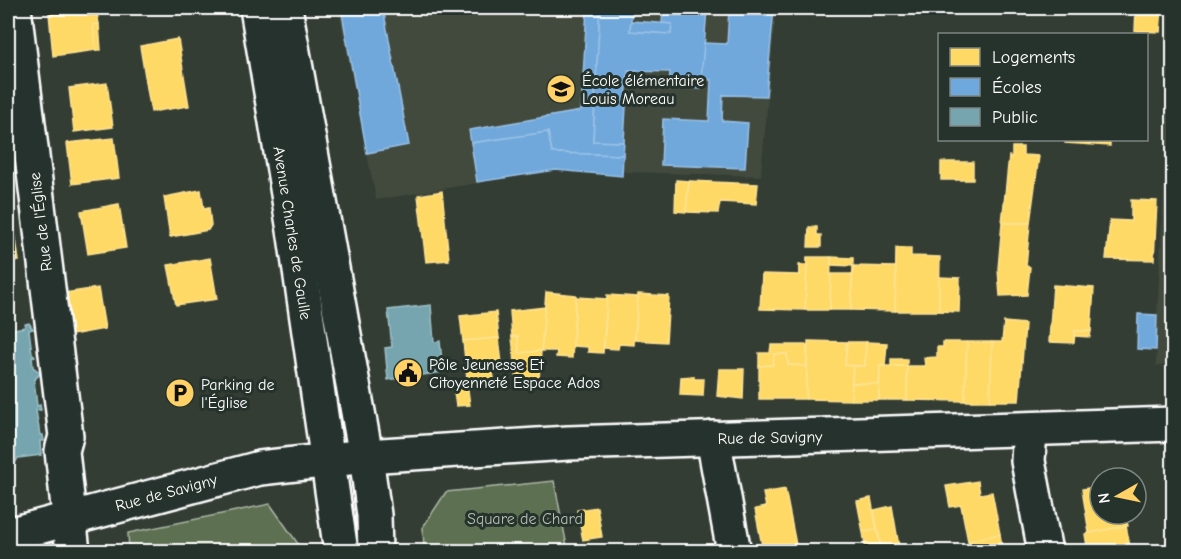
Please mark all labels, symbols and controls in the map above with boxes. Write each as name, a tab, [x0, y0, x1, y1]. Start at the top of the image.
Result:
legend	[938, 33, 1148, 141]
text: Logements	[992, 47, 1075, 68]
place label: École élémentaire Louis Moreau	[582, 71, 704, 108]
school or university icon: École élémentaire Louis Moreau	[545, 73, 577, 105]
text: Écoles	[992, 76, 1042, 98]
text: Public	[992, 107, 1038, 128]
street label: Avenue Charles de Gaulle	[269, 145, 315, 321]
street label: Rue de l'Église	[25, 171, 56, 272]
place label: Pôle Jeunesse Et Citoyenneté Espace Ados	[429, 356, 600, 392]
public building icon: Pôle Jeunesse Et Citoyenneté Espace Ados	[392, 357, 424, 389]
place label: Parking de l'Église	[201, 376, 274, 412]
parking icon: Parking de l'Église	[164, 377, 196, 409]
street label: Rue de Savigny	[717, 428, 823, 448]
north arrow	[1088, 466, 1148, 526]
street label: Rue de Savigny	[113, 470, 220, 515]
text: N	[1094, 492, 1114, 505]
park label: Square de Chard	[467, 510, 583, 528]

